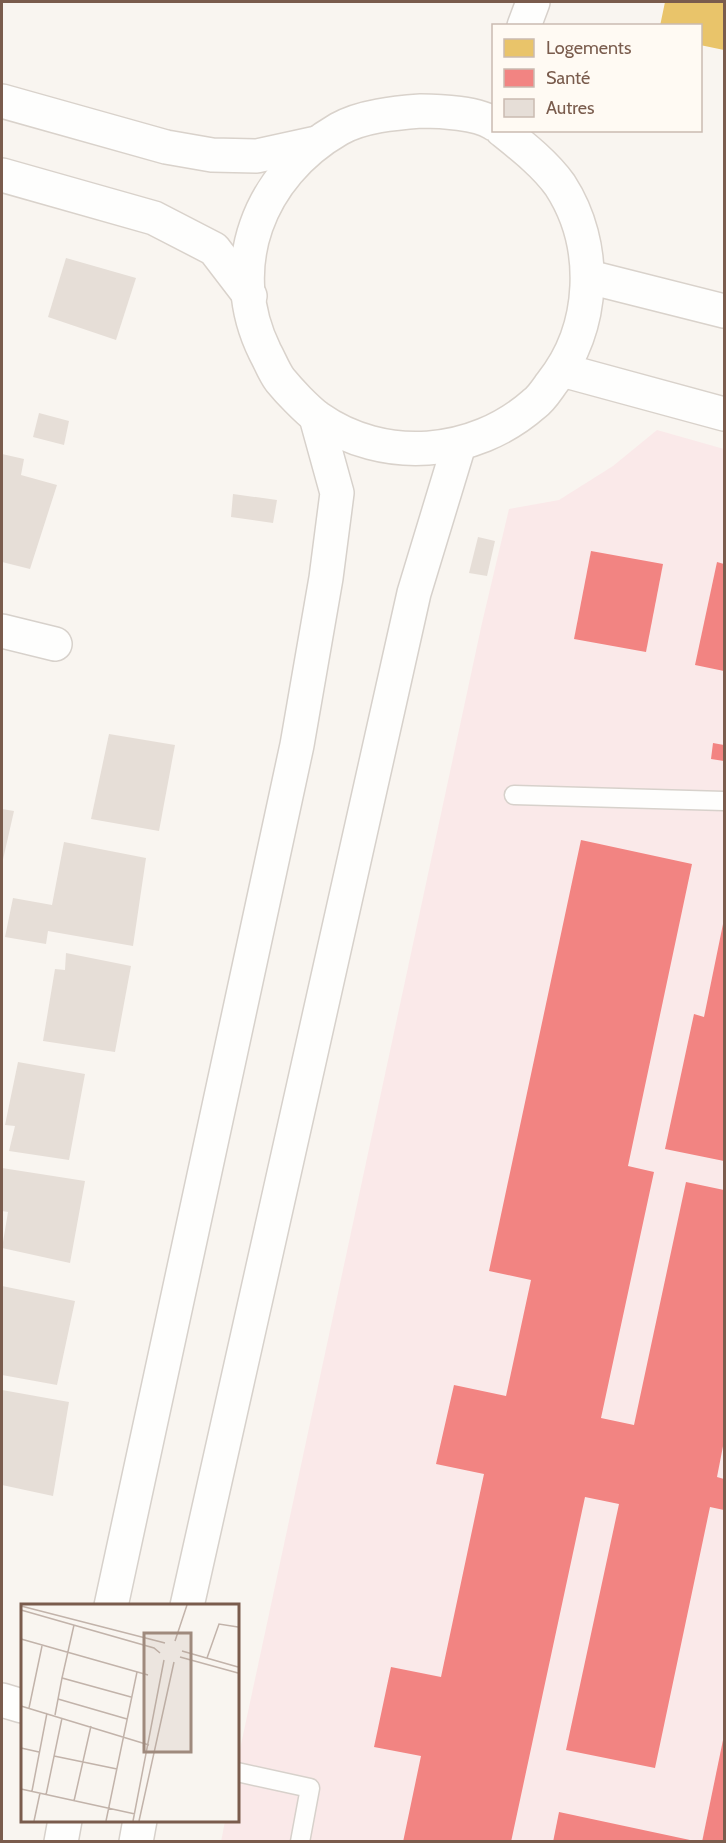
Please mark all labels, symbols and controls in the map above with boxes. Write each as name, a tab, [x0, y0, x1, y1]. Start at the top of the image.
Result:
legend	[492, 24, 702, 132]
text: Logements	[546, 37, 631, 59]
text: Santé	[546, 67, 590, 89]
text: Autres	[546, 97, 595, 119]
inset map	[21, 1604, 238, 1822]

